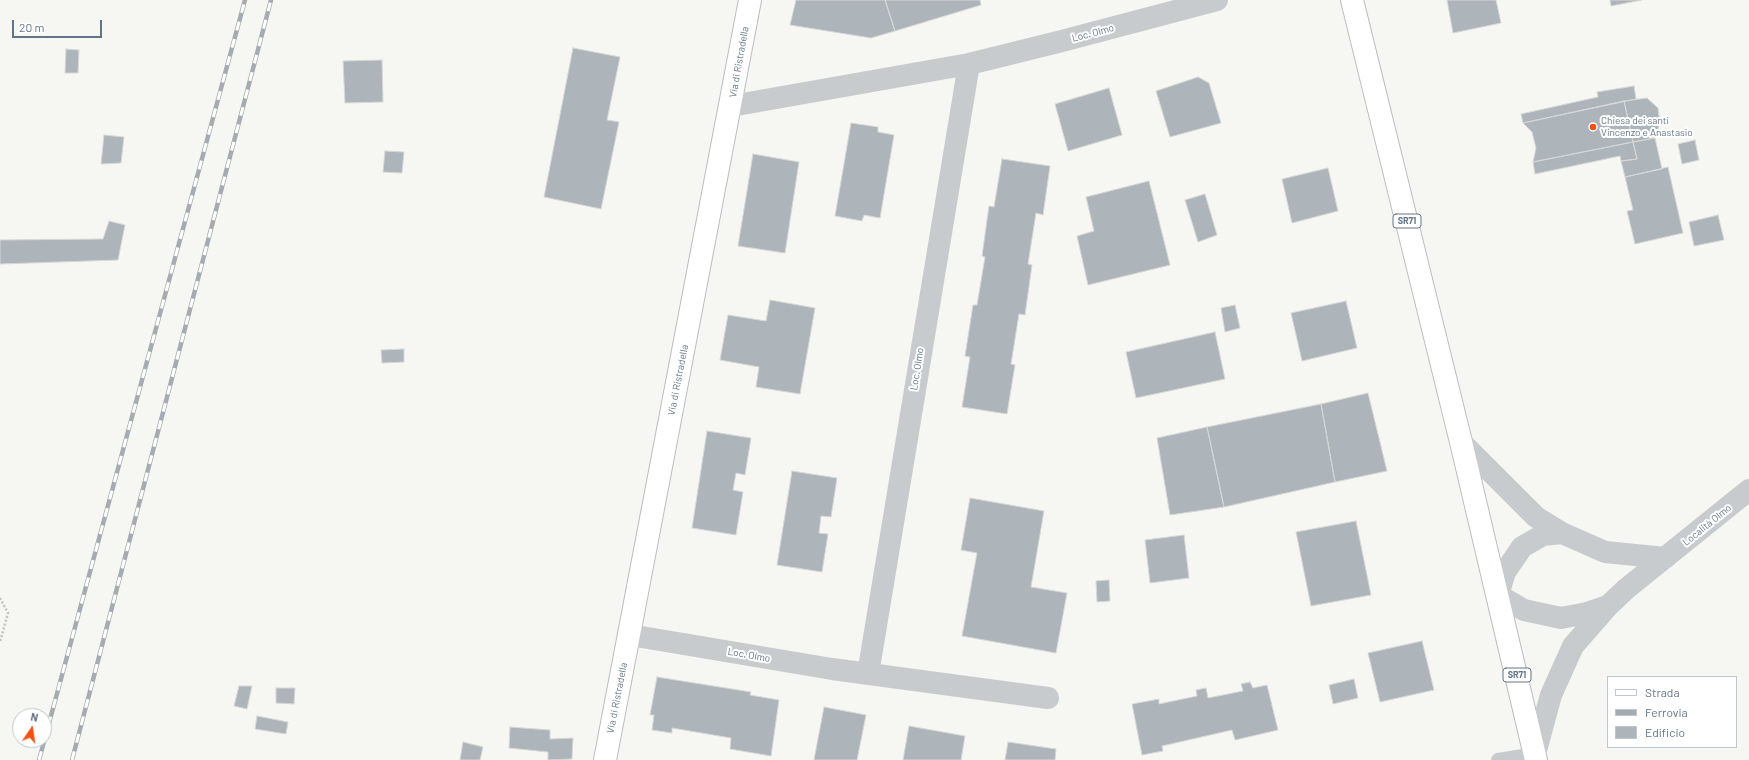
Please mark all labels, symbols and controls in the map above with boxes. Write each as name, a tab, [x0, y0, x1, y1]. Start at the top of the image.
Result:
scale bar	[14, 12, 104, 38]
text: 20 m	[19, 20, 45, 34]
street label: Loc. Olmo	[1071, 22, 1115, 44]
street label: Via di Ristradella	[727, 26, 751, 98]
place label: Chiesa dei santi Vincenzo e Anastasio	[1601, 115, 1693, 138]
marker: Chiesa dei santi Vincenzo e Anastasio	[1588, 122, 1598, 132]
road number: SR71	[1393, 214, 1421, 228]
street label: Via di Ristradella	[665, 344, 691, 416]
street label: Loc. Olmo	[908, 347, 926, 391]
street label: Località Olmo	[1680, 502, 1734, 548]
street label: Loc. Olmo	[727, 645, 771, 665]
street label: Via di Ristradella	[604, 662, 630, 734]
road number: SR71	[1503, 668, 1531, 682]
legend	[1607, 676, 1737, 748]
text: Strada	[1645, 685, 1680, 699]
text: Ferrovia	[1645, 705, 1688, 719]
north arrow	[12, 708, 52, 748]
text: N	[30, 710, 40, 724]
text: Edificio	[1645, 725, 1685, 739]

